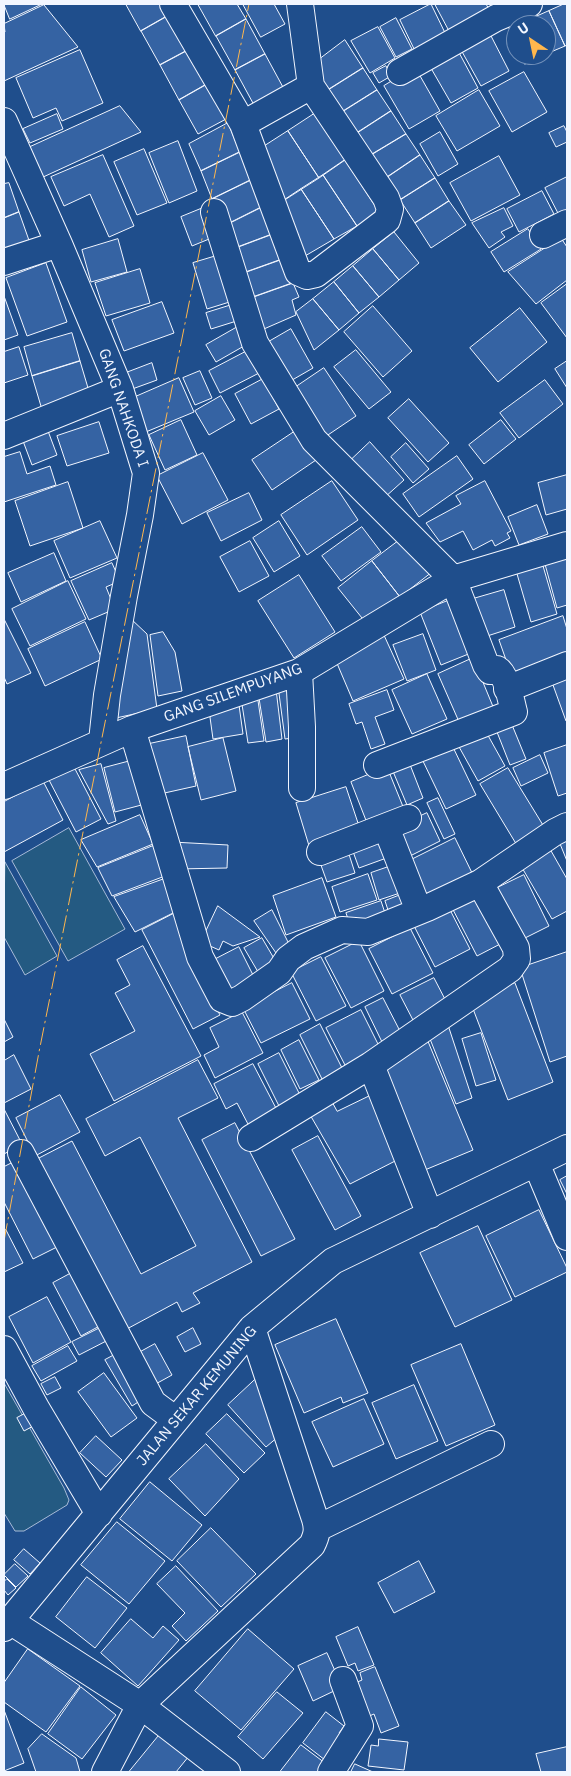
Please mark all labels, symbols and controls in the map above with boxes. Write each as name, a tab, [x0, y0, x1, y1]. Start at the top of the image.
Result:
north arrow	[506, 15, 556, 65]
text: U	[514, 18, 532, 39]
street label: GANG NAHKODA I	[94, 346, 152, 470]
street label: GANG SILEMPUYANG	[161, 660, 305, 726]
street label: JALAN SEKAR KEMUNING	[133, 1323, 261, 1469]

